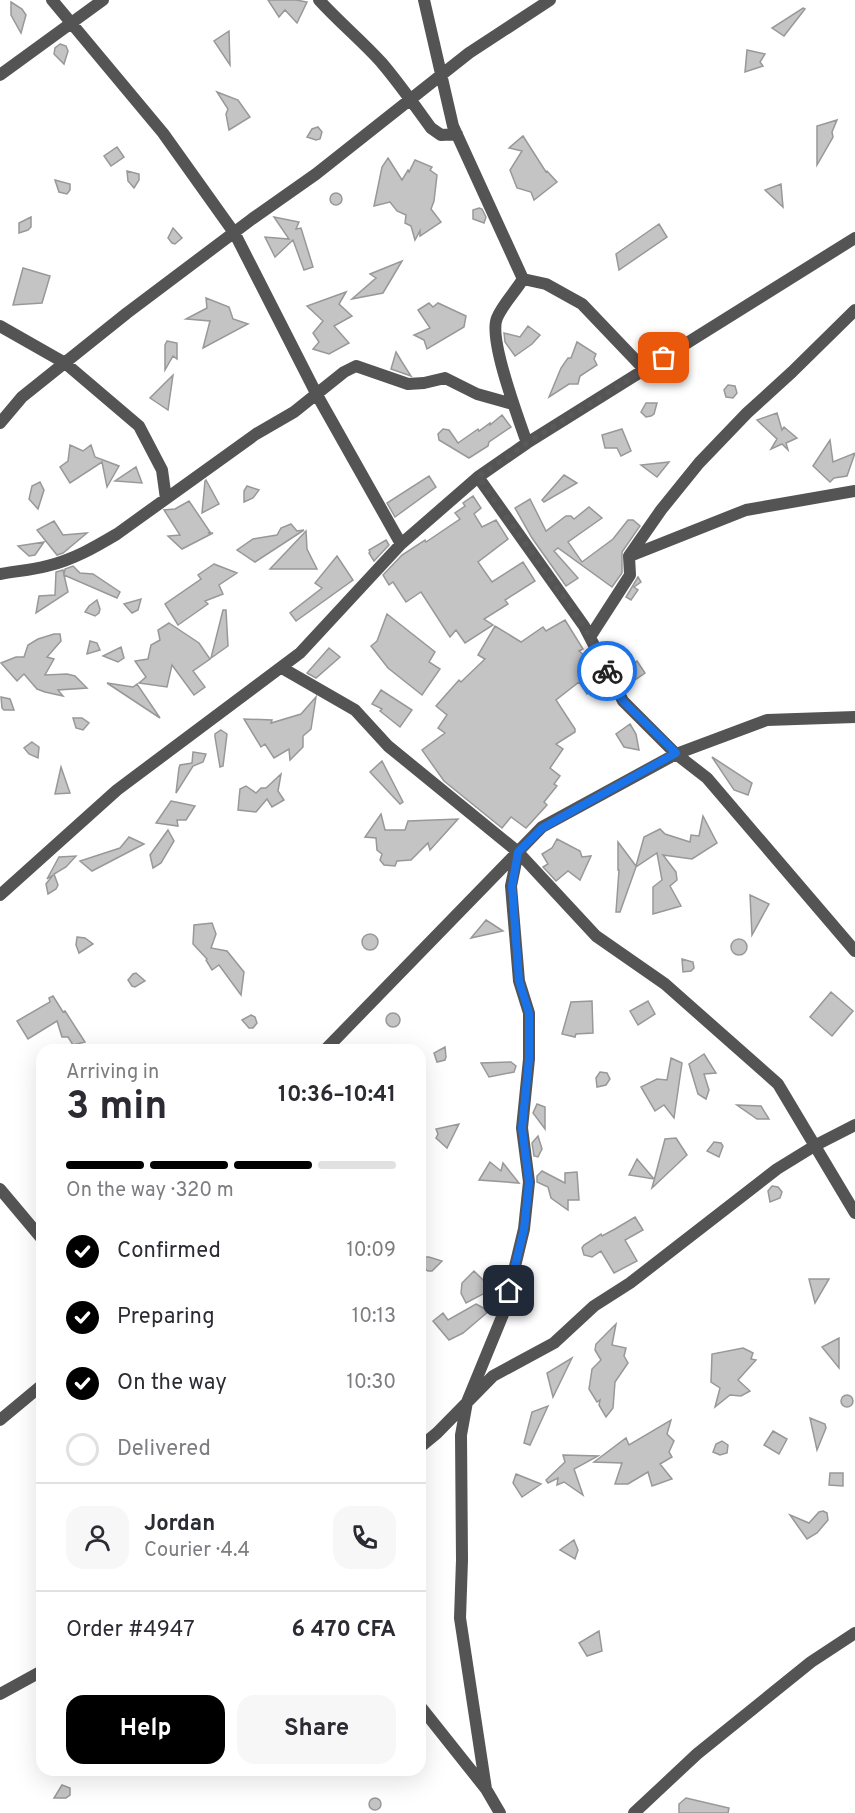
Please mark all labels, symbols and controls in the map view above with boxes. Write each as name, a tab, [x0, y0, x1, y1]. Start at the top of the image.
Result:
pin	[638, 332, 689, 383]
icon: bag	[647, 341, 680, 374]
courier	[577, 641, 637, 701]
icon: bike	[591, 655, 624, 688]
text: Arriving in	[66, 1060, 159, 1086]
text: 10:36–10:41	[278, 1082, 396, 1109]
text: 3 min	[66, 1084, 167, 1133]
text: On the way · 320 m	[66, 1178, 234, 1204]
icon: check	[66, 1235, 99, 1268]
text: Confirmed	[117, 1238, 221, 1265]
text: 10:09	[346, 1238, 396, 1264]
pin	[483, 1265, 534, 1316]
icon: home	[492, 1274, 525, 1307]
icon: check	[66, 1301, 99, 1334]
text: Preparing	[117, 1304, 215, 1331]
text: 10:13	[352, 1304, 396, 1330]
icon: check	[66, 1367, 99, 1400]
text: On the way	[117, 1370, 227, 1397]
text: 10:30	[347, 1370, 396, 1396]
text: Delivered	[117, 1436, 211, 1463]
button: person	[66, 1506, 129, 1569]
button: phone	[333, 1506, 396, 1569]
text: Jordan	[144, 1511, 215, 1538]
text: Courier · 4.4	[144, 1538, 250, 1564]
text: Order #4947	[66, 1617, 195, 1644]
text: 6 470 CFA	[292, 1617, 396, 1644]
button: Help	[66, 1695, 225, 1764]
button: Share	[237, 1695, 396, 1764]

